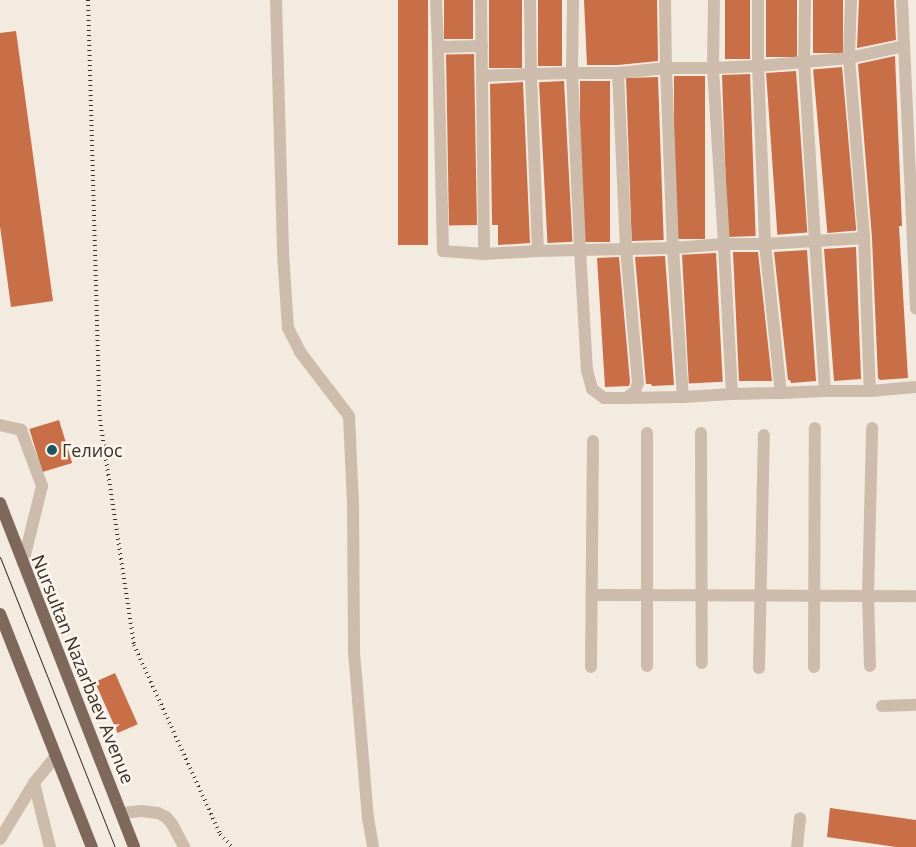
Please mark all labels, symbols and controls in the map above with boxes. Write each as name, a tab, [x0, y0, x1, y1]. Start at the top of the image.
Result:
place label: Гелиос	[62, 439, 123, 461]
marker: Гелиос	[46, 444, 58, 456]
street label: Nursultan Nazarbaev Avenue	[27, 551, 139, 787]

